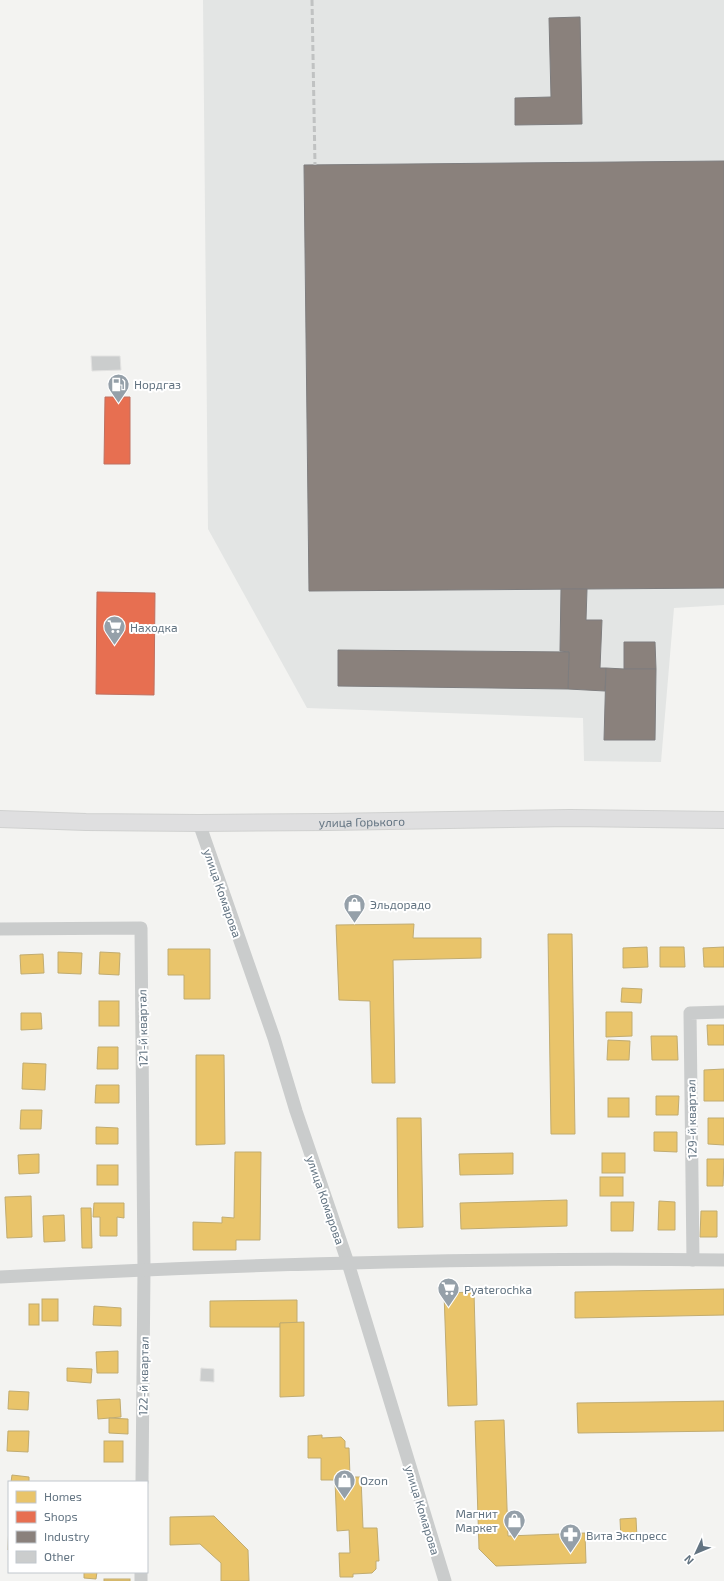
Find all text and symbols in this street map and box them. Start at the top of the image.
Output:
fuel station icon: Нордгаз [105,371,131,404]
place label: Нордгаз [134,377,181,391]
supermarket icon: Находка [102,614,128,647]
place label: Находка [130,620,178,634]
street label: улица Горького [319,814,405,830]
street label: улица Комарова [200,847,245,940]
shop icon: Эльдорадо [342,891,368,924]
place label: Эльдорадо [370,897,431,911]
street label: 121-й квартал [134,989,150,1067]
street label: 129-й квартал [683,1079,699,1159]
street label: улица Комарова [303,1154,348,1247]
supermarket icon: Pyaterochka [436,1276,462,1309]
place label: Pyaterochka [464,1282,532,1296]
street label: 122-й квартал [135,1336,151,1416]
street label: улица Комарова [402,1464,443,1557]
shop icon: Ozon [331,1467,357,1500]
place label: Ozon [360,1473,388,1487]
legend [8,1481,148,1573]
text: Homes [44,1489,82,1503]
place label: Магнит Маркет [455,1506,498,1534]
shop icon: Магнит Маркет [501,1507,527,1540]
text: Shops [44,1509,78,1523]
pharmacy icon: Вита Экспресс [557,1522,583,1555]
place label: Вита Экспресс [586,1528,667,1542]
text: Industry [44,1529,90,1543]
north arrow [676,1533,716,1573]
text: Other [44,1549,75,1563]
text: N [681,1553,696,1568]

